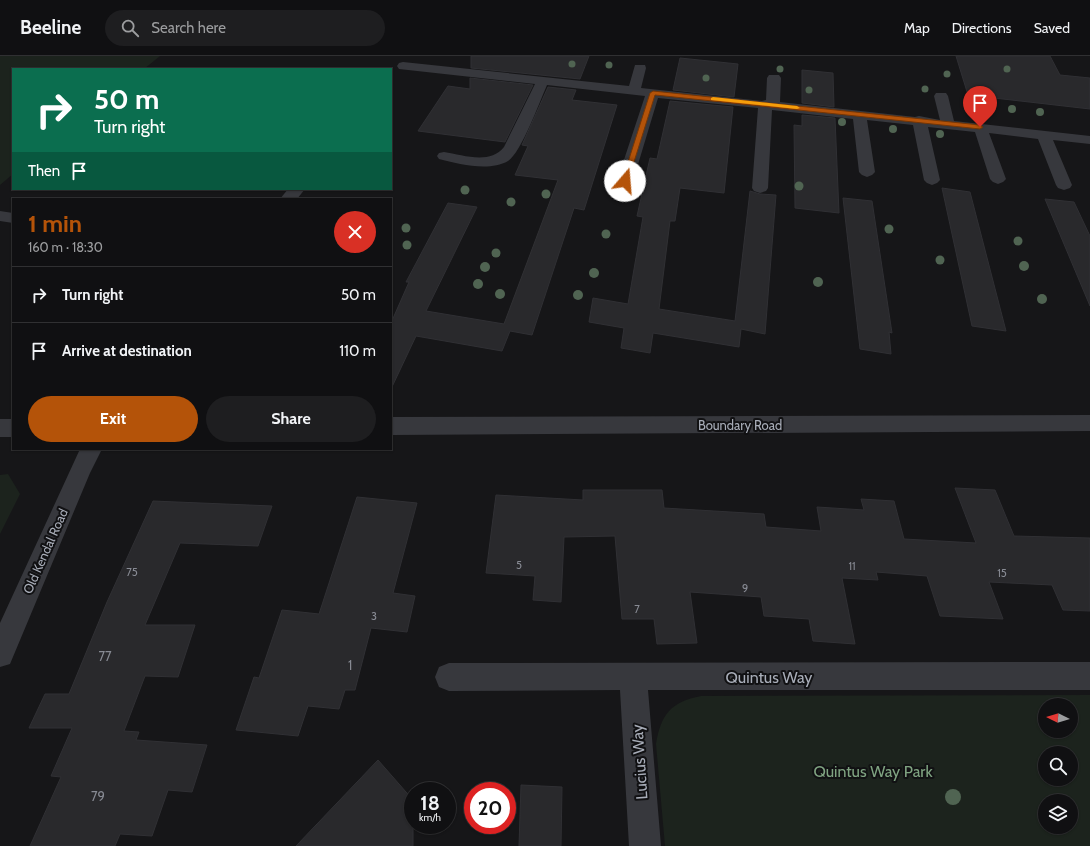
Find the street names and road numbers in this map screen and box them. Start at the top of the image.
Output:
street label: Boundary Road [698,417,782,433]
street label: Old Kendal Road [19,506,71,596]
street label: Quintus Way [726,668,812,687]
street label: Lucius Way [627,724,652,800]

